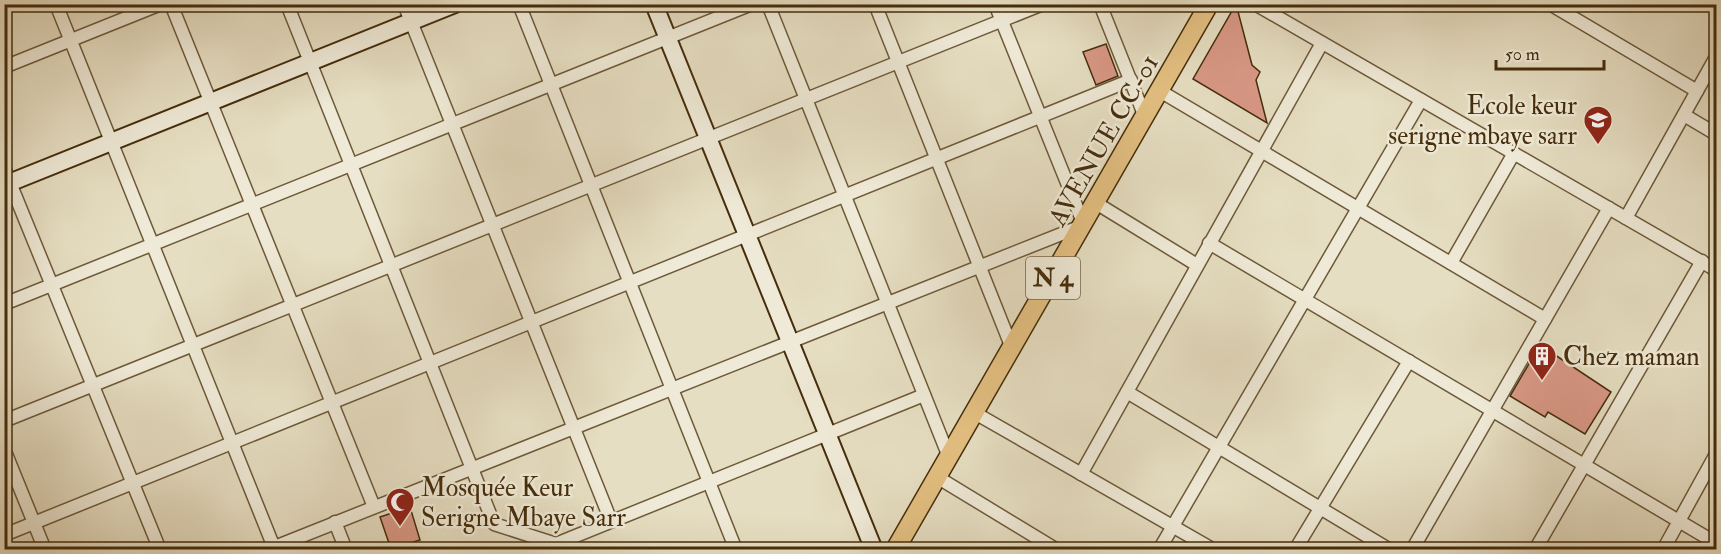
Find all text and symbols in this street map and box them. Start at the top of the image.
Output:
scale bar [1496,33,1604,71]
text: 50 m [1505,43,1540,66]
street label: AVENUE CC-01 [1041,49,1166,233]
place label: Ecole keur serigne mbaye sarr [1388,90,1577,152]
school or university icon: Ecole keur serigne mbaye sarr [1582,104,1614,146]
road number: N 4 [1026,257,1080,299]
building icon: Chez maman [1526,340,1558,382]
place label: Chez maman [1563,341,1700,373]
place label: Mosquée Keur Serigne Mbaye Sarr [421,472,626,534]
mosque icon: Mosquée Keur Serigne Mbaye Sarr [384,486,416,528]

